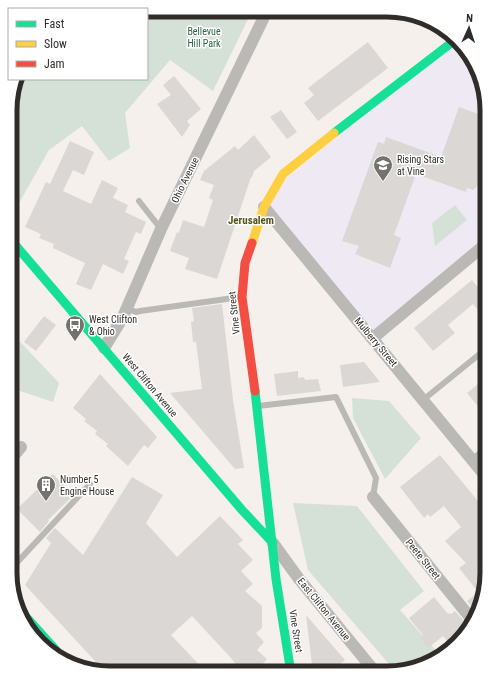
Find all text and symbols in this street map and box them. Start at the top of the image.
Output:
legend [8,8,148,80]
north arrow [449,8,489,48]
text: N [466,12,473,25]
text: Fast [44,17,65,31]
park label: Bellevue Hill Park [187,26,221,49]
text: Slow [44,37,67,51]
text: Jam [44,57,65,71]
school or university icon: Rising Stars at Vine [372,154,394,182]
place label: Rising Stars at Vine [397,154,445,177]
street label: Ohio Avenue [169,155,201,205]
district label: Jerusalem [228,214,274,227]
street label: Vine Street [226,291,242,335]
bus stop icon: West Clifton & Ohio [64,314,86,342]
place label: West Clifton & Ohio [89,314,137,337]
street label: Mulberry Street [352,315,400,369]
street label: West Clifton Avenue [120,351,180,419]
building icon: Number 5 Engine House [35,474,57,502]
place label: Number 5 Engine House [60,474,114,497]
street label: Peete Street [404,537,442,581]
street label: East Clifton Avenue [296,576,353,643]
street label: Vine Street [287,609,305,653]

